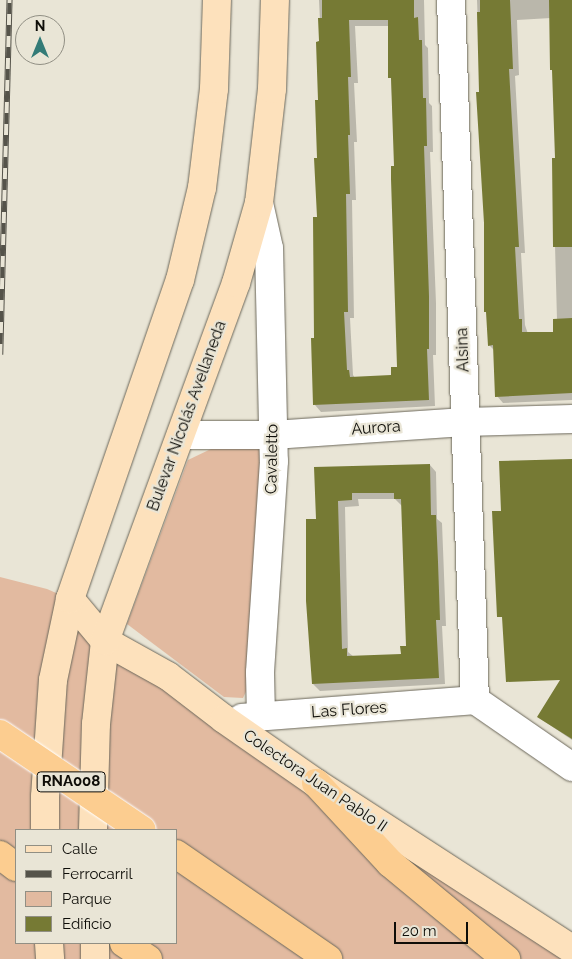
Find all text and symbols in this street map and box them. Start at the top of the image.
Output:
north arrow [15,15,65,65]
text: N [35,18,45,34]
street label: Bulevar Nicolás Avellaneda [143,318,231,514]
street label: Alsina [453,327,473,373]
street label: Aurora [351,417,401,439]
street label: Cavaletto [262,424,282,494]
street label: Las Flores [311,698,387,722]
street label: Colectora Juan Pablo II [239,726,391,836]
road number: RNA008 [36,770,106,794]
legend [15,829,178,944]
text: Calle [62,840,97,858]
text: Ferrocarril [62,865,133,883]
text: Parque [62,890,111,908]
scale bar [397,912,471,944]
text: Edificio [62,915,112,933]
text: 20 m [402,922,437,940]

